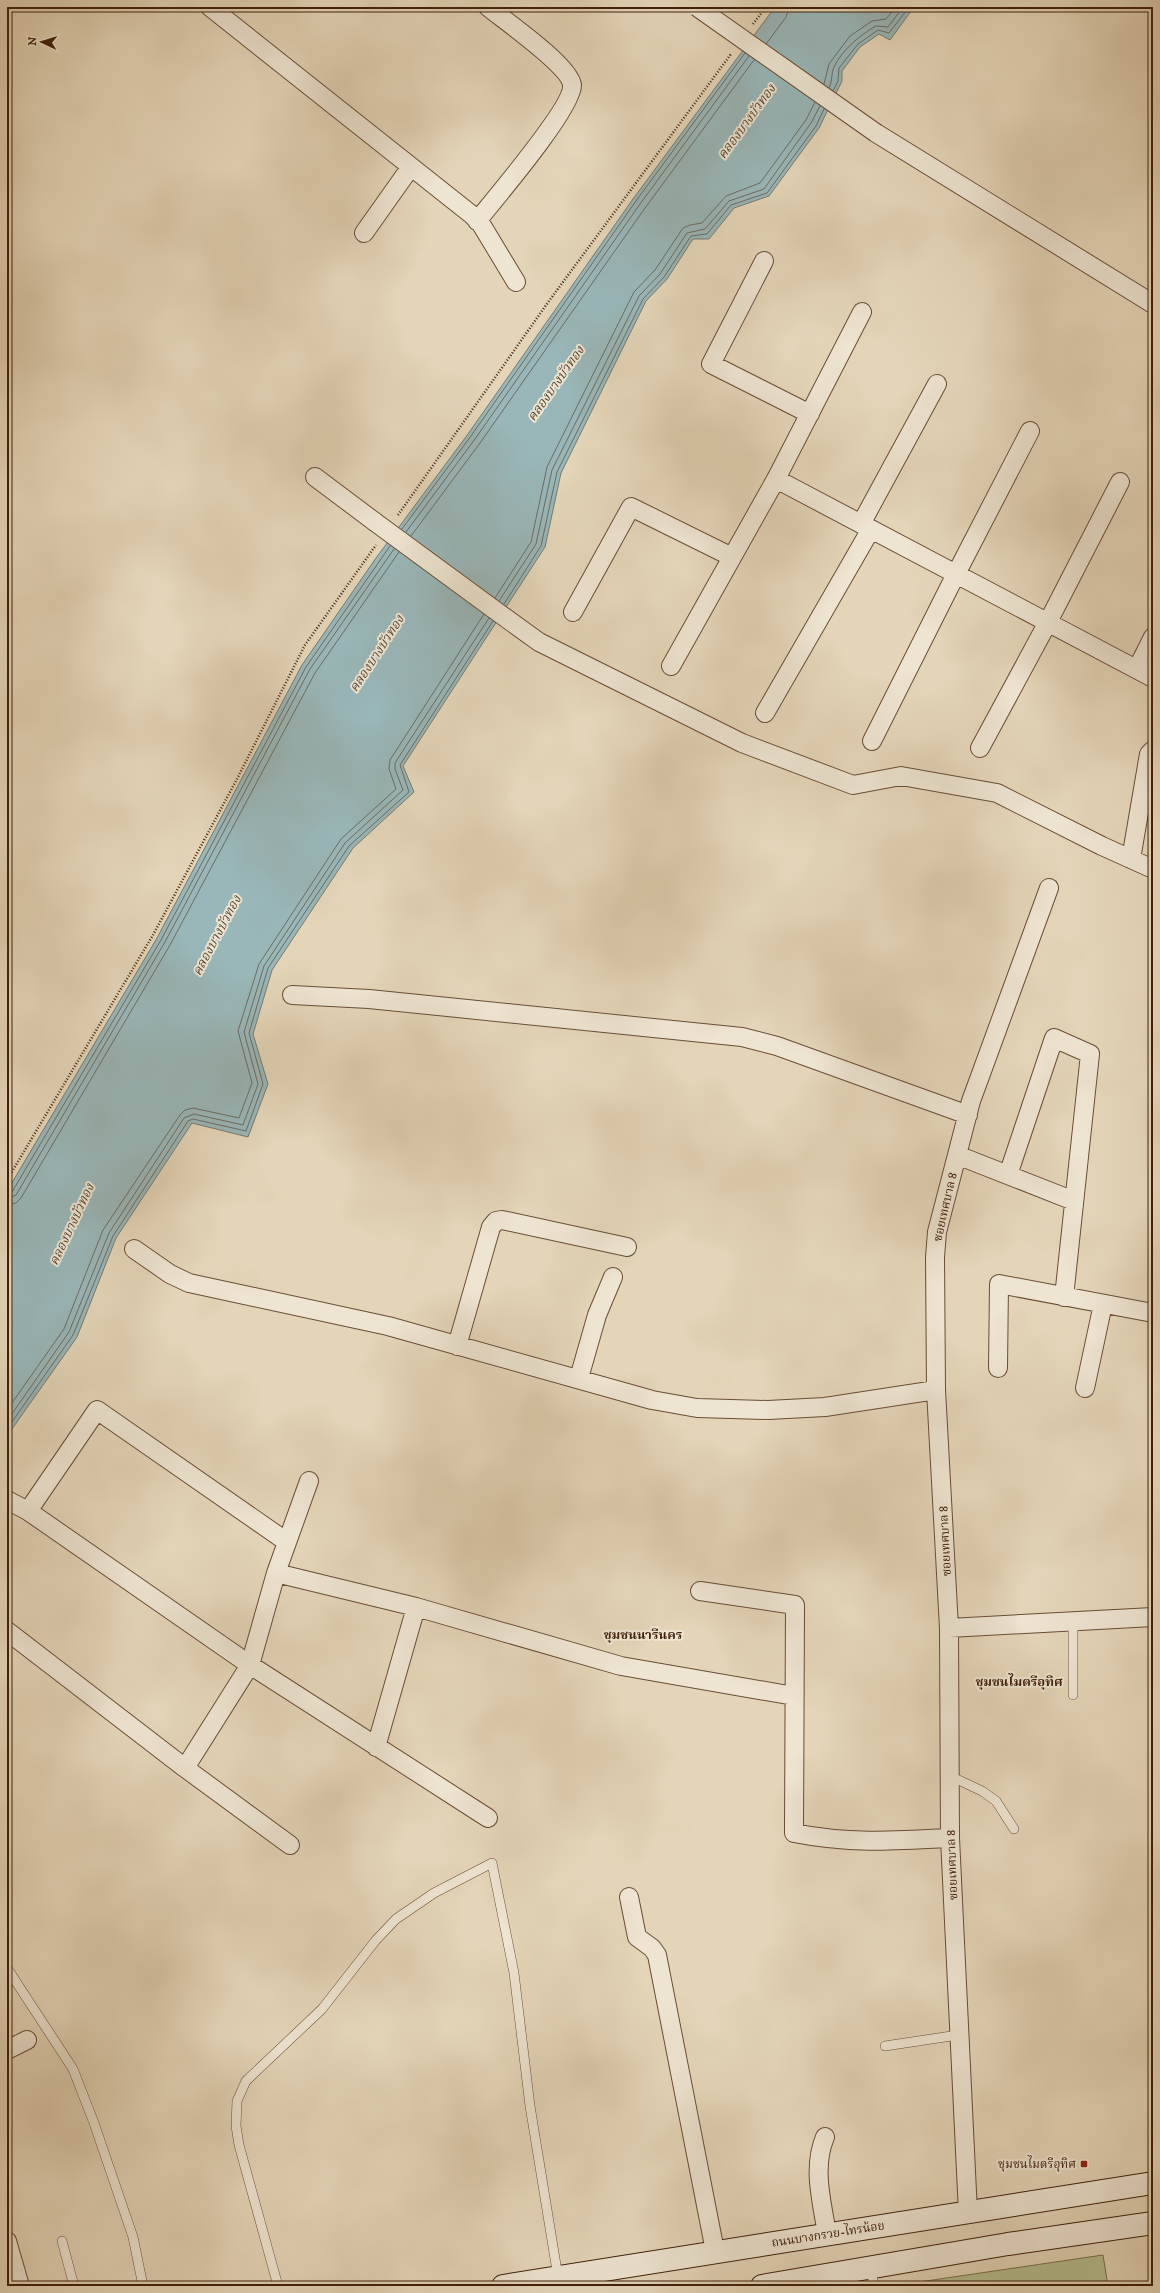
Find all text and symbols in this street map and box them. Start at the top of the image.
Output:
north arrow [22,22,62,62]
text: N [26,36,40,46]
water label: คลองบางบัวทอง [714,81,780,162]
water label: คลองบางบัวทอง [524,342,588,424]
water label: คลองบางบัวทอง [346,612,408,695]
water label: คลองบางบัวทอง [189,892,245,978]
street label: ซอยเทศบาล 8 [930,1171,961,1243]
water label: คลองบางบัวทอง [46,1180,98,1268]
street label: ซอยเทศบาล 8 [936,1505,955,1576]
district label: ชุมชนนารีนคร [604,1627,683,1643]
district label: ชุมชนไมตรีอุทิศ [975,1673,1063,1690]
street label: ซอยเทศบาล 8 [944,1830,961,1900]
place label: ชุมชนไมตรีอุทิศ [998,2155,1076,2172]
marker: ชุมชนไมตรีอุทิศ [1079,2159,1089,2169]
street label: ถนนบางกรวย-ไทรน้อย [770,2216,886,2251]

